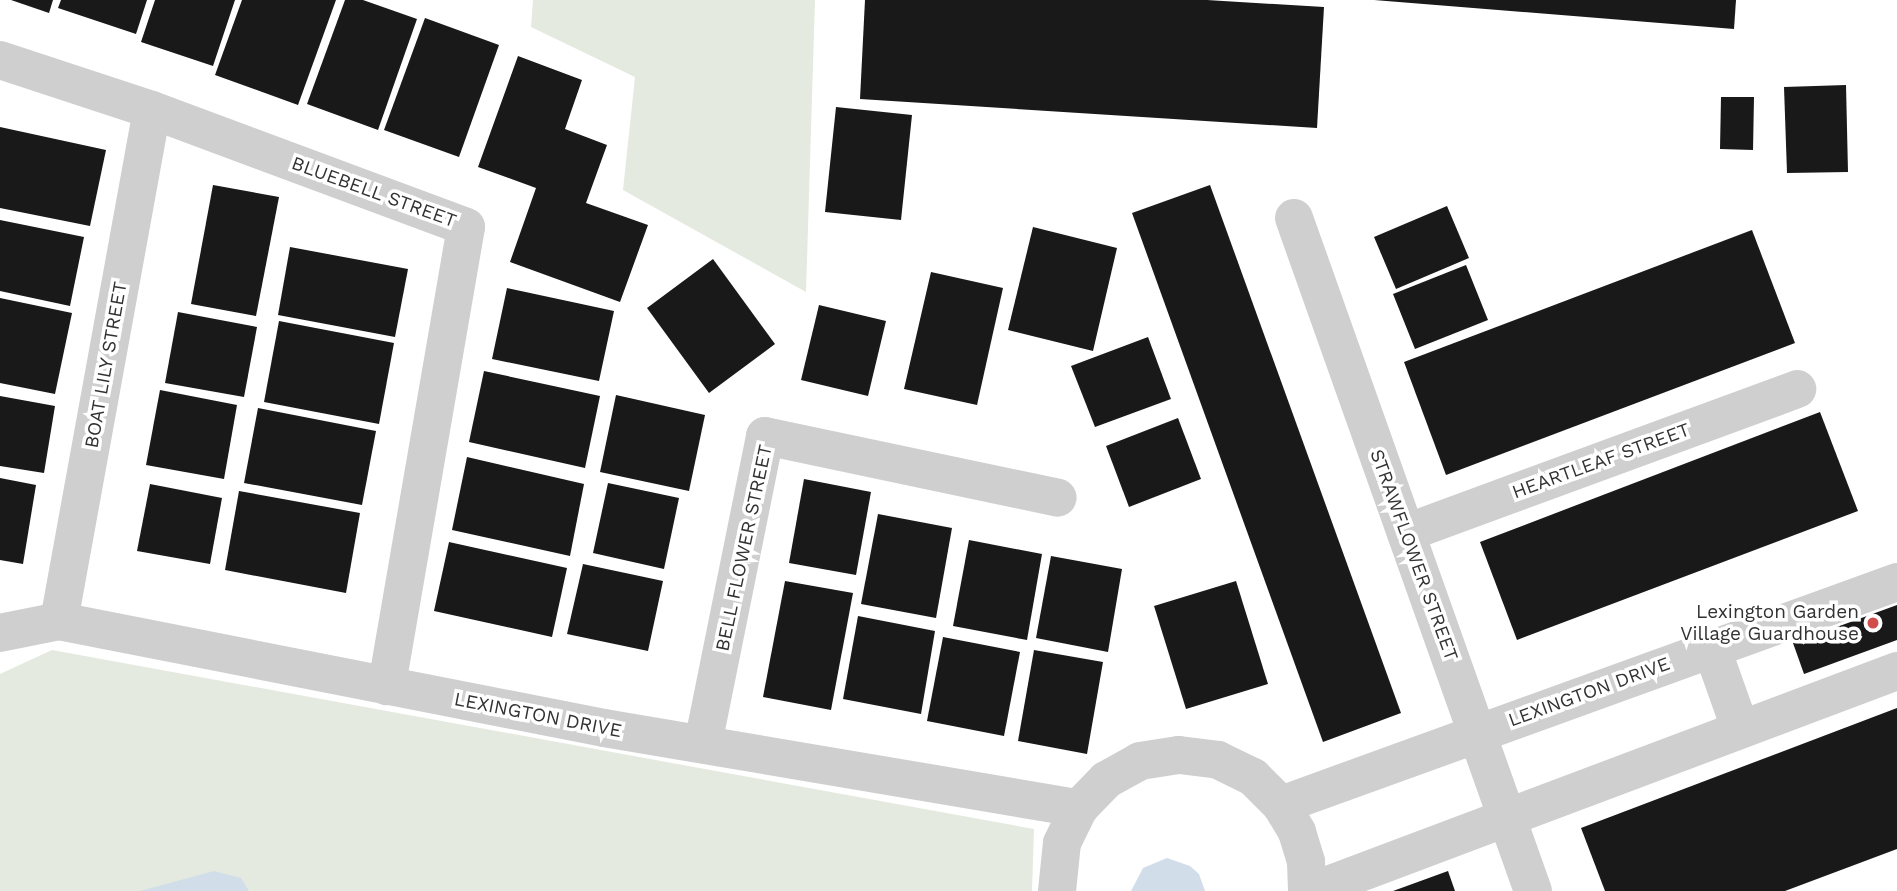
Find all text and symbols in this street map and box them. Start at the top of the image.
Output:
street label: BLUEBELL STREET [288,151,460,233]
street label: BOAT LILY STREET [80,279,132,451]
street label: HEARTLEAF STREET [1509,418,1693,504]
street label: BELL FLOWER STREET [711,442,777,654]
street label: STRAWFLOWER STREET [1365,446,1463,664]
place label: Lexington Garden Village Guardhouse [1680,601,1859,645]
marker: Lexington Garden Village Guardhouse [1865,615,1881,631]
street label: LEXINGTON DRIVE [1505,652,1673,732]
street label: LEXINGTON DRIVE [452,688,624,742]

